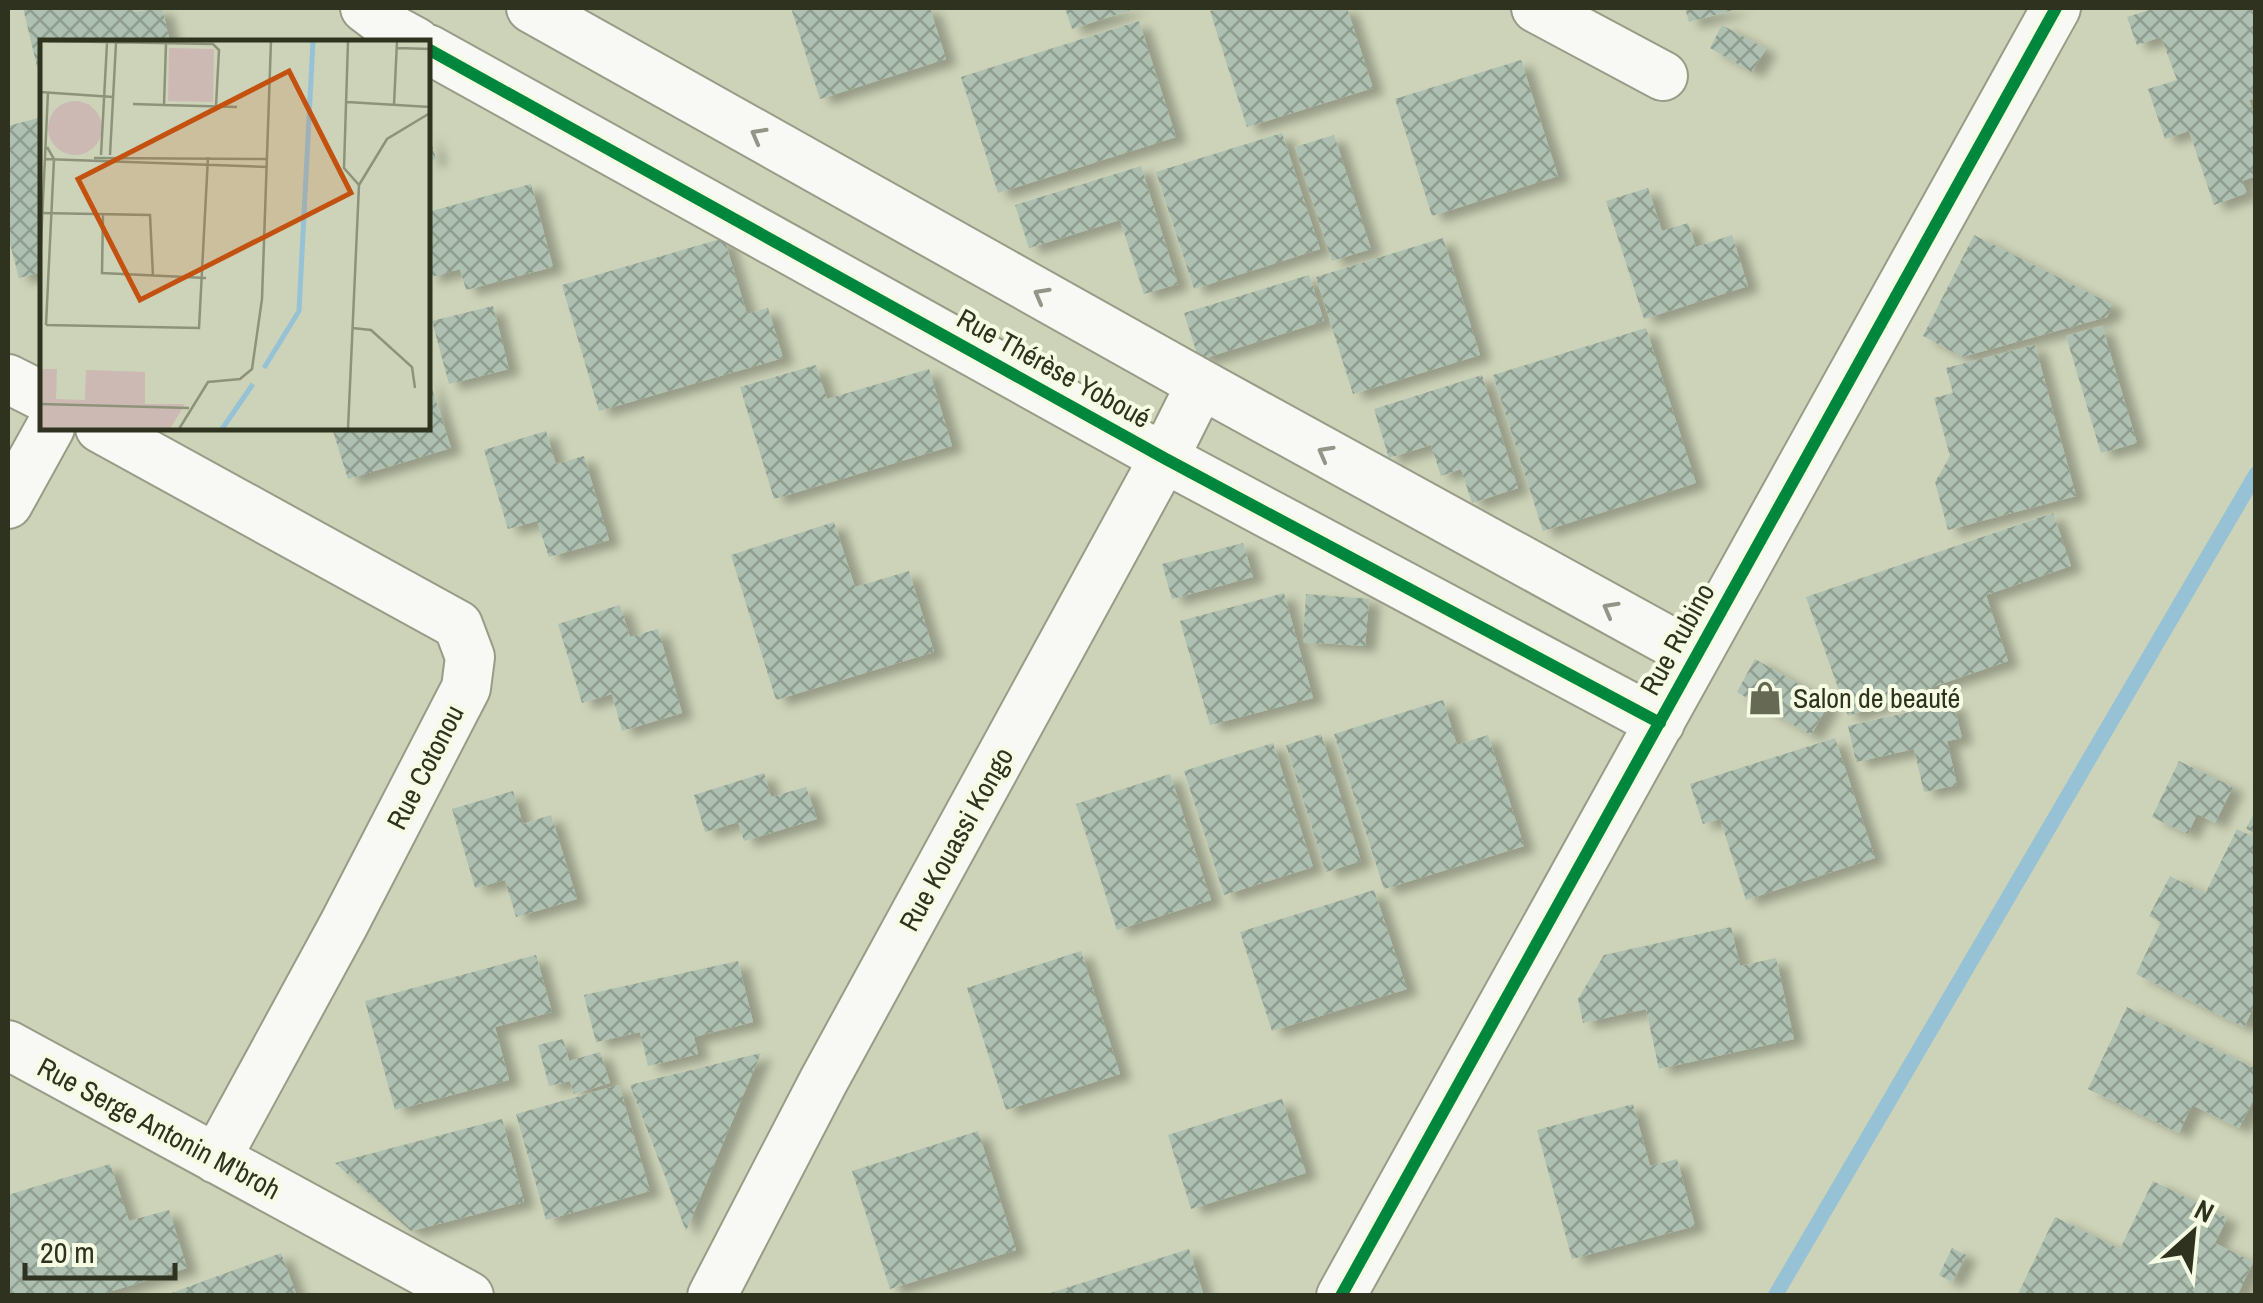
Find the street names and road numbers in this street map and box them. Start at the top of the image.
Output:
street label: Rue Thérèse Yoboué [950,299,1158,437]
street label: Rue Rubino [1631,576,1723,702]
street label: Rue Cotonou [377,698,473,836]
street label: Rue Kouassi Kongo [890,740,1022,938]
street label: Rue Serge Antonin M'broh [31,1048,287,1208]

